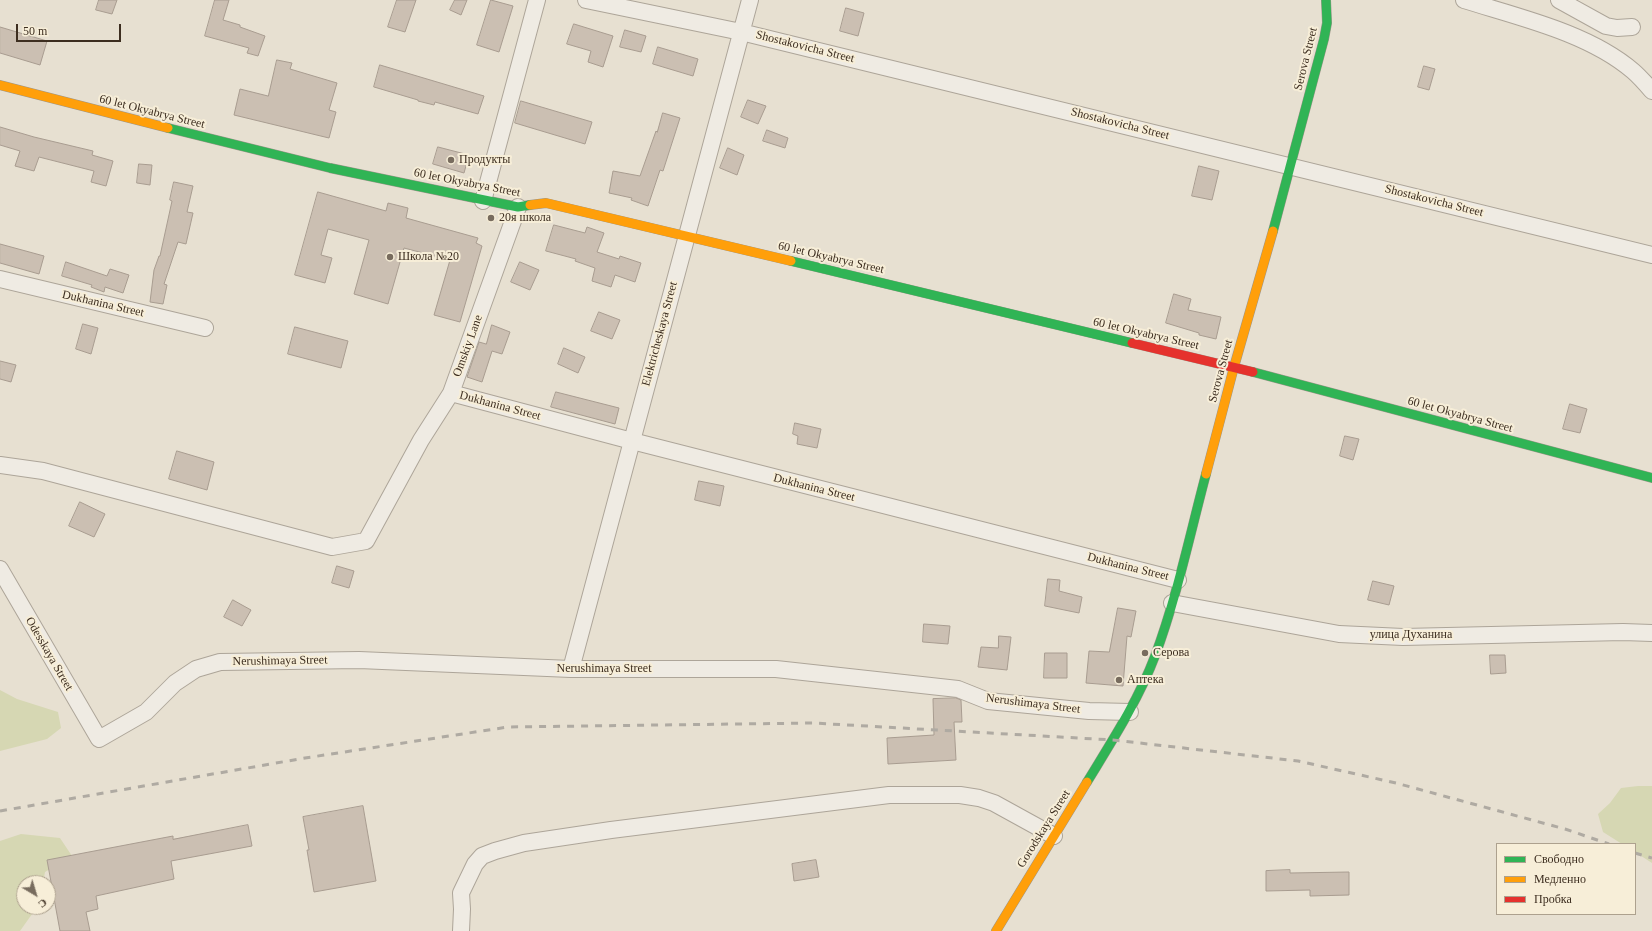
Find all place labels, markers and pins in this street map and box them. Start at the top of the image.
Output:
place label: Продукты [459,153,510,167]
marker: Продукты [446,155,456,165]
place label: 20я школа [499,211,551,225]
marker: 20я школа [486,213,496,223]
place label: Школа №20 [398,250,459,264]
marker: Школа №20 [385,252,395,262]
place label: Серова [1153,646,1189,660]
marker: Серова [1140,648,1150,658]
place label: Аптека [1127,673,1164,687]
marker: Аптека [1114,675,1124,685]

